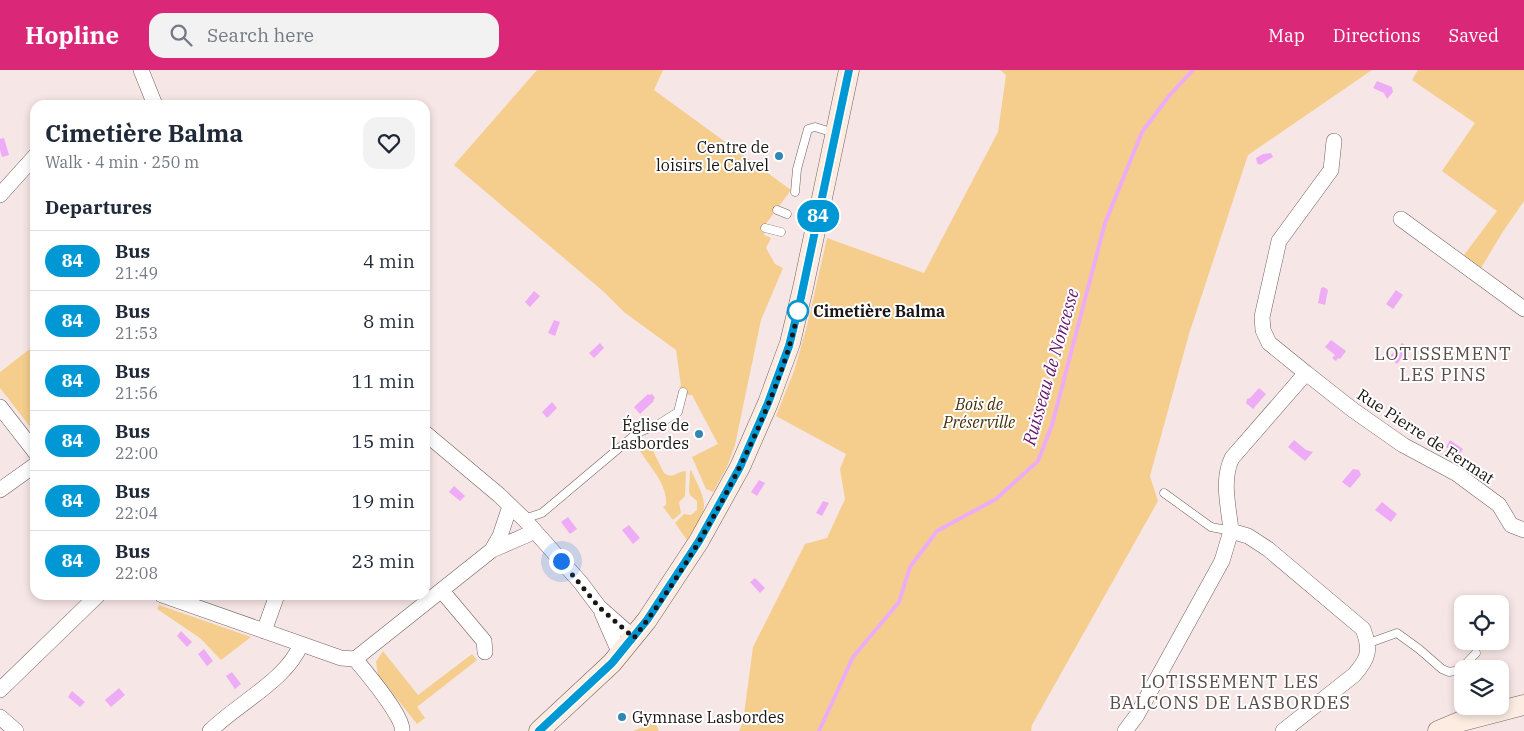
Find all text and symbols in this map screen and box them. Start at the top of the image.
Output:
search box [149,13,499,58]
text: Hopline [25,19,119,51]
icon: search [167,21,195,49]
text: Search here [207,23,314,47]
text: Map [1268,24,1305,47]
text: Directions [1333,24,1421,47]
text: Saved [1449,24,1499,47]
text: Cimetière Balma [45,117,243,149]
button: heart [363,117,415,169]
place label: Centre de loisirs le Calvel [656,137,769,175]
marker: Centre de loisirs le Calvel [773,150,785,162]
text: Walk · 4 min · 250 m [45,152,199,172]
text: Departures [45,195,152,219]
line badge: 84 [796,200,840,232]
text: 84 [807,204,829,227]
text: Bus [115,239,150,263]
text: 84 [62,249,83,272]
text: 4 min [363,249,415,273]
text: 21:49 [115,263,158,283]
water label: Ruisseau de Noncesse [1017,286,1084,449]
text: Bus [115,299,150,323]
marker: Cimetière Balma [787,300,809,322]
place label: Cimetière Balma [813,301,945,321]
text: 84 [62,309,83,332]
text: 8 min [363,309,415,333]
text: 21:53 [115,323,158,343]
district label: LOTISSEMENT LES PINS [1374,342,1512,386]
text: Bus [115,359,150,383]
text: 84 [62,369,83,392]
text: 11 min [352,369,415,393]
text: 21:56 [115,383,158,403]
street label: Rue Pierre de Fermat [1354,384,1499,488]
park label: Bois de Préserville [942,394,1015,432]
place label: Église de Lasbordes [611,414,689,453]
text: Bus [115,419,150,443]
marker: Église de Lasbordes [693,428,705,440]
text: 84 [62,429,83,452]
text: 15 min [352,429,415,453]
text: 22:00 [115,443,158,463]
text: Bus [115,479,150,503]
text: 84 [62,489,83,512]
text: 19 min [352,489,415,513]
text: 22:04 [115,503,158,523]
text: Bus [115,539,150,563]
text: 84 [62,549,83,572]
text: 23 min [352,549,415,573]
your location [549,549,574,574]
text: 22:08 [115,563,158,583]
map controls [1454,595,1509,715]
button: locate [1454,595,1509,650]
button: layers [1454,660,1509,715]
district label: LOTISSEMENT LES BALCONS DE LASBORDES [1109,670,1351,714]
place label: Gymnase Lasbordes [632,707,784,727]
marker: Gymnase Lasbordes [616,711,628,723]

